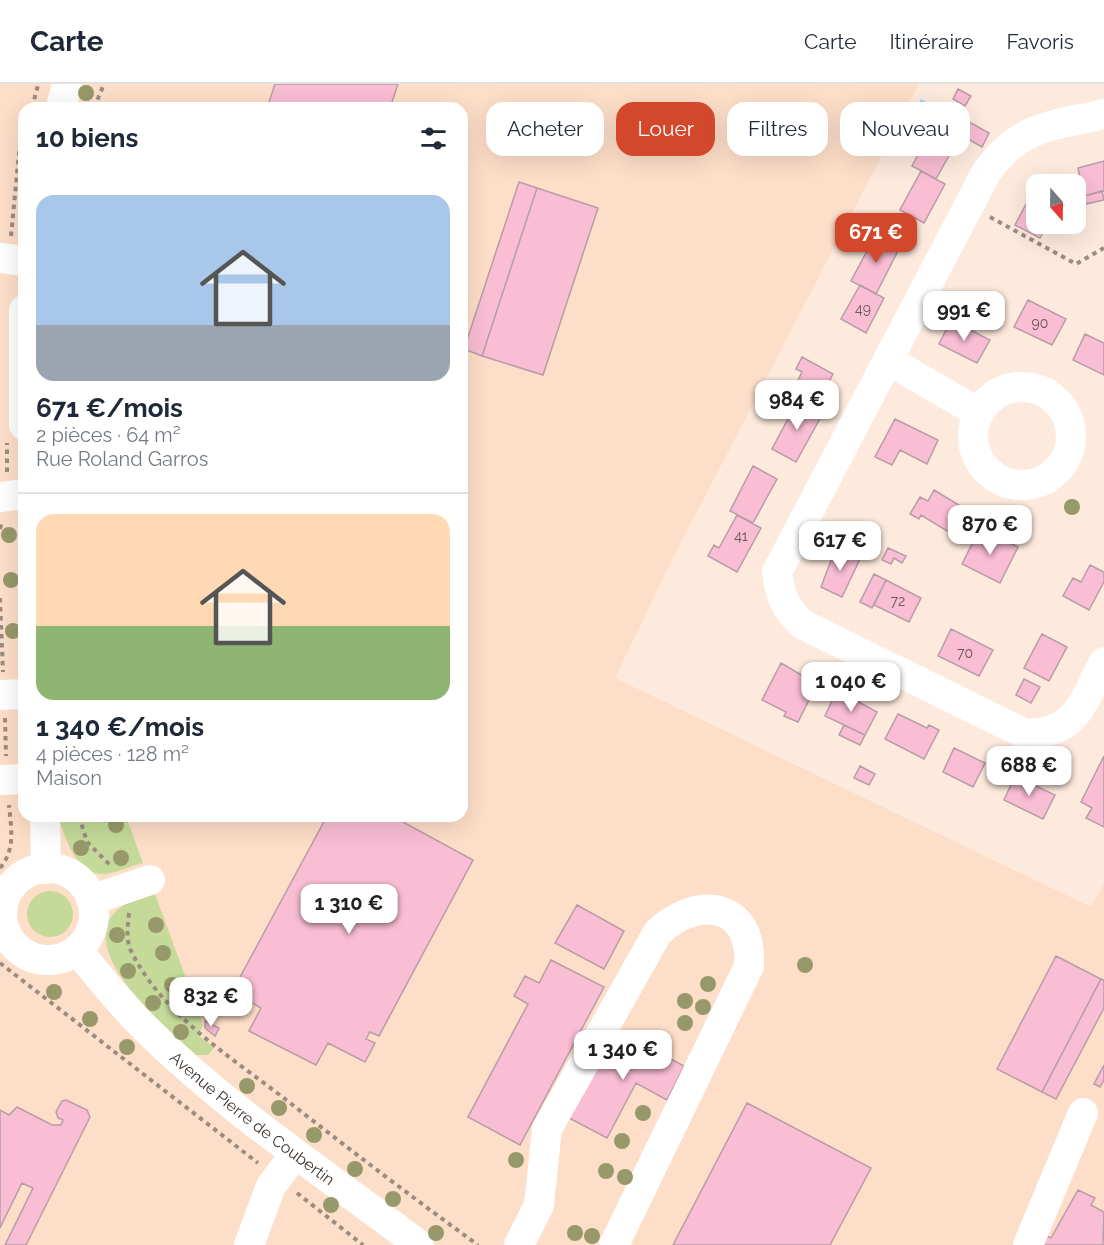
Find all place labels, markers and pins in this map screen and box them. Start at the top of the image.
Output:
pin: 671 € [834,213,918,264]
pin: 991 € [922,291,1006,342]
pin: 984 € [755,380,839,431]
pin: 870 € [948,505,1032,556]
pin: 617 € [798,521,882,572]
pin: 1 040 € [796,662,906,713]
pin: 688 € [987,746,1071,797]
pin: 1 310 € [294,884,404,935]
pin: 832 € [169,977,253,1028]
pin: 1 340 € [568,1030,678,1081]

